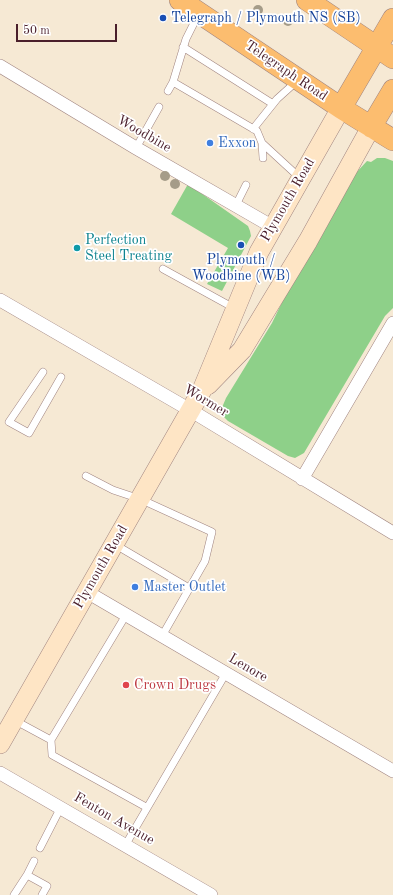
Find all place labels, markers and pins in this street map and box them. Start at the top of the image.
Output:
place label: Telegraph / Plymouth NS (SB) [171,10,361,26]
marker: Telegraph / Plymouth NS (SB) [158,13,168,23]
place label: Exxon [218,135,256,151]
marker: Exxon [205,138,215,148]
place label: Perfection Steel Treating [85,232,172,264]
marker: Plymouth / Woodbine (WB) [236,240,246,250]
marker: Perfection Steel Treating [72,243,82,253]
place label: Plymouth / Woodbine (WB) [192,252,290,284]
place label: Master Outlet [143,579,226,595]
marker: Master Outlet [130,582,140,592]
place label: Crown Drugs [134,677,216,693]
marker: Crown Drugs [121,680,131,690]

